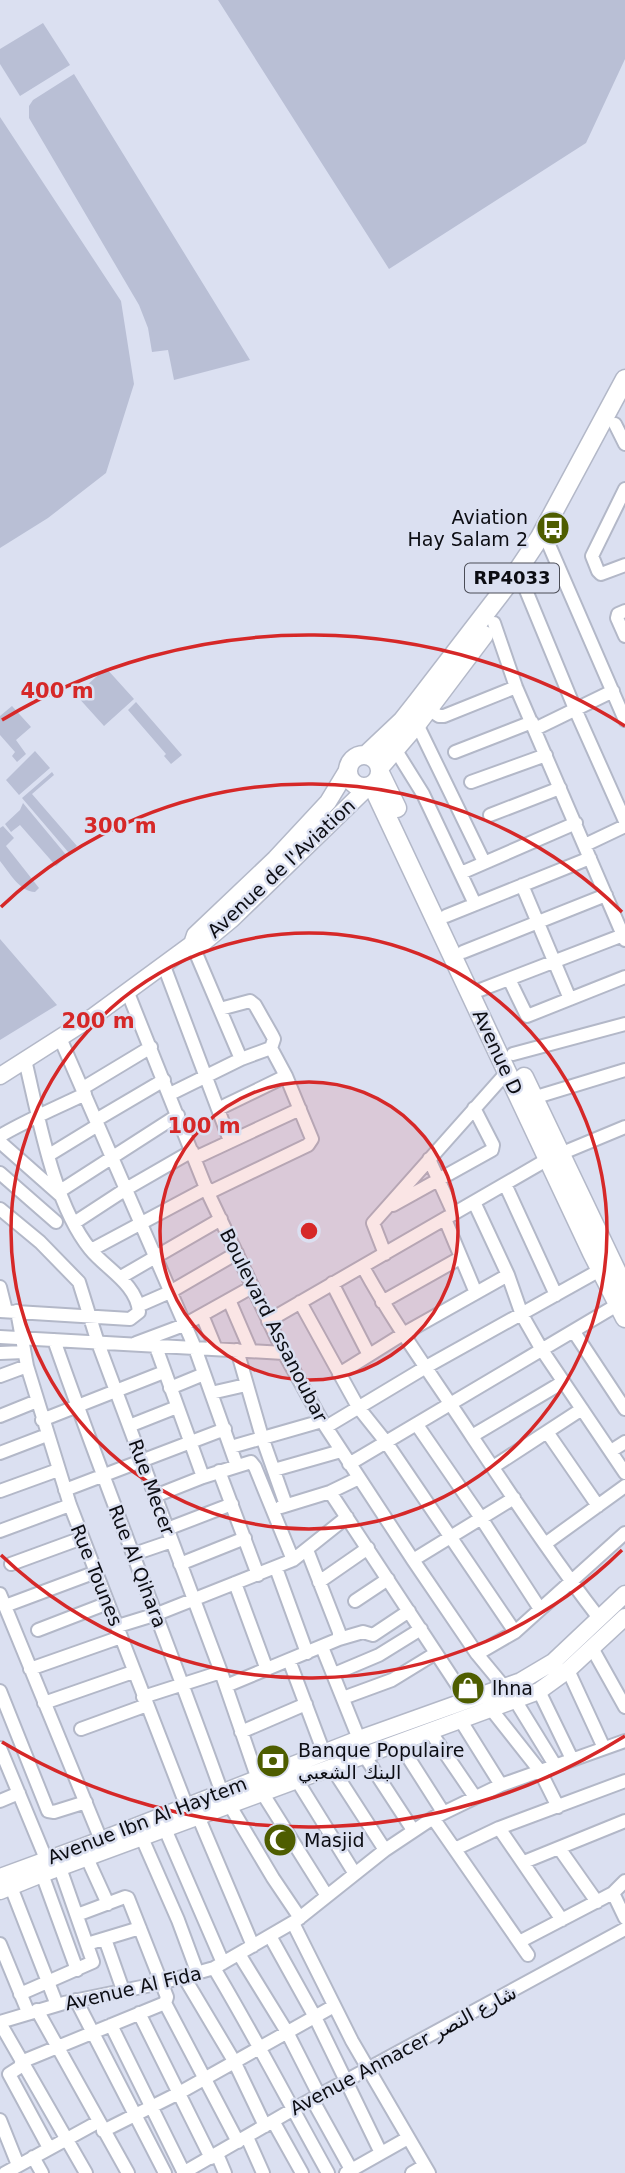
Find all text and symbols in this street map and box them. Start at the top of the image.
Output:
place label: Aviation Hay Salam 2 [408,506,528,550]
bus stop icon: Aviation Hay Salam 2 [534,509,572,547]
road number: RP4033 [465,564,559,592]
text: 400 m [20,679,94,703]
street label: Avenue de l'Aviation [203,794,359,942]
text: 300 m [83,814,157,838]
street label: Avenue D [469,1006,527,1098]
text: 200 m [61,1009,135,1033]
text: 100 m [167,1114,241,1138]
centre of rings [297,1219,321,1243]
street label: Boulevard Assanoubar [216,1225,332,1425]
street label: Rue Mecer [125,1436,180,1538]
street label: Rue Al Qihara [104,1501,172,1631]
street label: Rue Tounes [67,1521,127,1629]
shop icon: lhna [449,1669,487,1707]
place label: lhna [492,1677,533,1699]
place label: Banque Populaire البنك الشعبي [298,1739,464,1784]
bank icon: Banque Populaire البنك الشعبي [254,1742,292,1780]
street label: Avenue Ibn Al Haytem [44,1772,250,1868]
mosque icon: Masjid [261,1821,299,1859]
place label: Masjid [304,1829,365,1851]
street label: Avenue Al Fida [63,1962,203,2014]
street label: Avenue Annacer شارع النصر [286,1981,520,2120]

